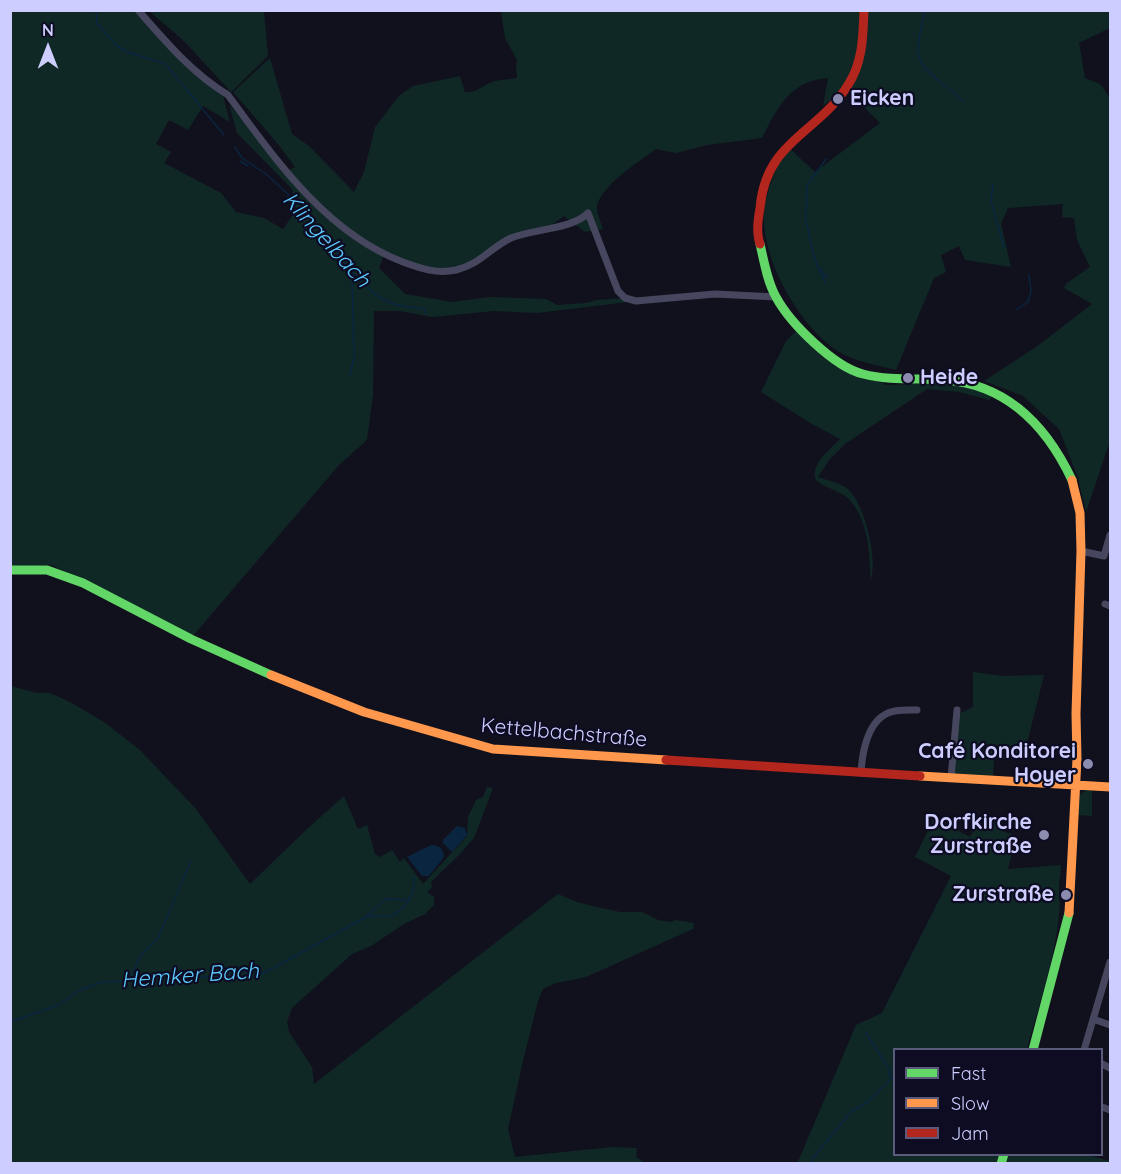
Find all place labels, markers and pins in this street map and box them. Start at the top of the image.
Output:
place label: Eicken [850,86,914,112]
marker: Eicken [831,92,845,106]
place label: Heide [920,365,978,391]
marker: Heide [901,371,915,385]
place label: Café Konditorei Hoyer [918,739,1076,789]
marker: Café Konditorei Hoyer [1081,757,1095,771]
place label: Dorfkirche Zurstraße [924,810,1032,860]
marker: Dorfkirche Zurstraße [1037,828,1051,842]
place label: Zurstraße [952,882,1054,908]
marker: Zurstraße [1059,888,1073,902]

